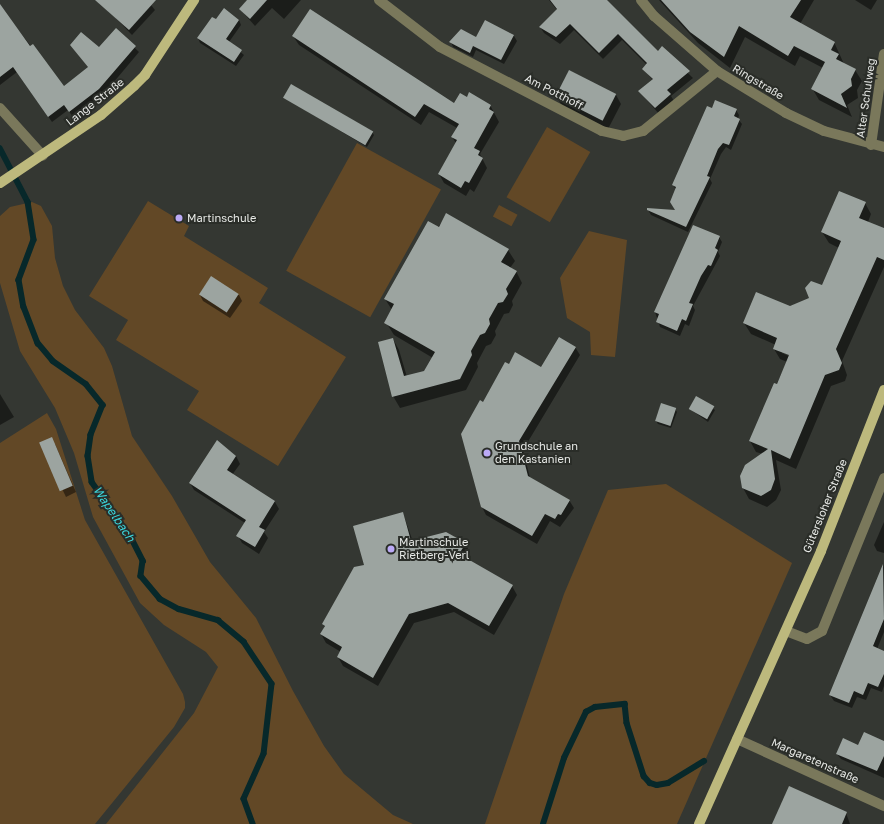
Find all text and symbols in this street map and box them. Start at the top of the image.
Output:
street label: Alter Schulweg [854,57,878,139]
street label: Ringstraße [730,62,786,102]
street label: Am Potthoff [523,72,585,112]
street label: Lange Straße [64,75,126,129]
place label: Martinschule [187,211,256,225]
marker: Martinschule [174,213,184,223]
place label: Grundschule an den Kastanien [495,440,578,466]
marker: Grundschule an den Kastanien [482,448,492,458]
street label: Gütersloher Straße [800,457,850,555]
water label: Wapelbach [90,483,138,545]
place label: Martinschule Rietberg-Verl [399,536,469,562]
marker: Martinschule Rietberg-Verl [386,544,396,554]
street label: Margaretenstraße [769,736,861,786]

